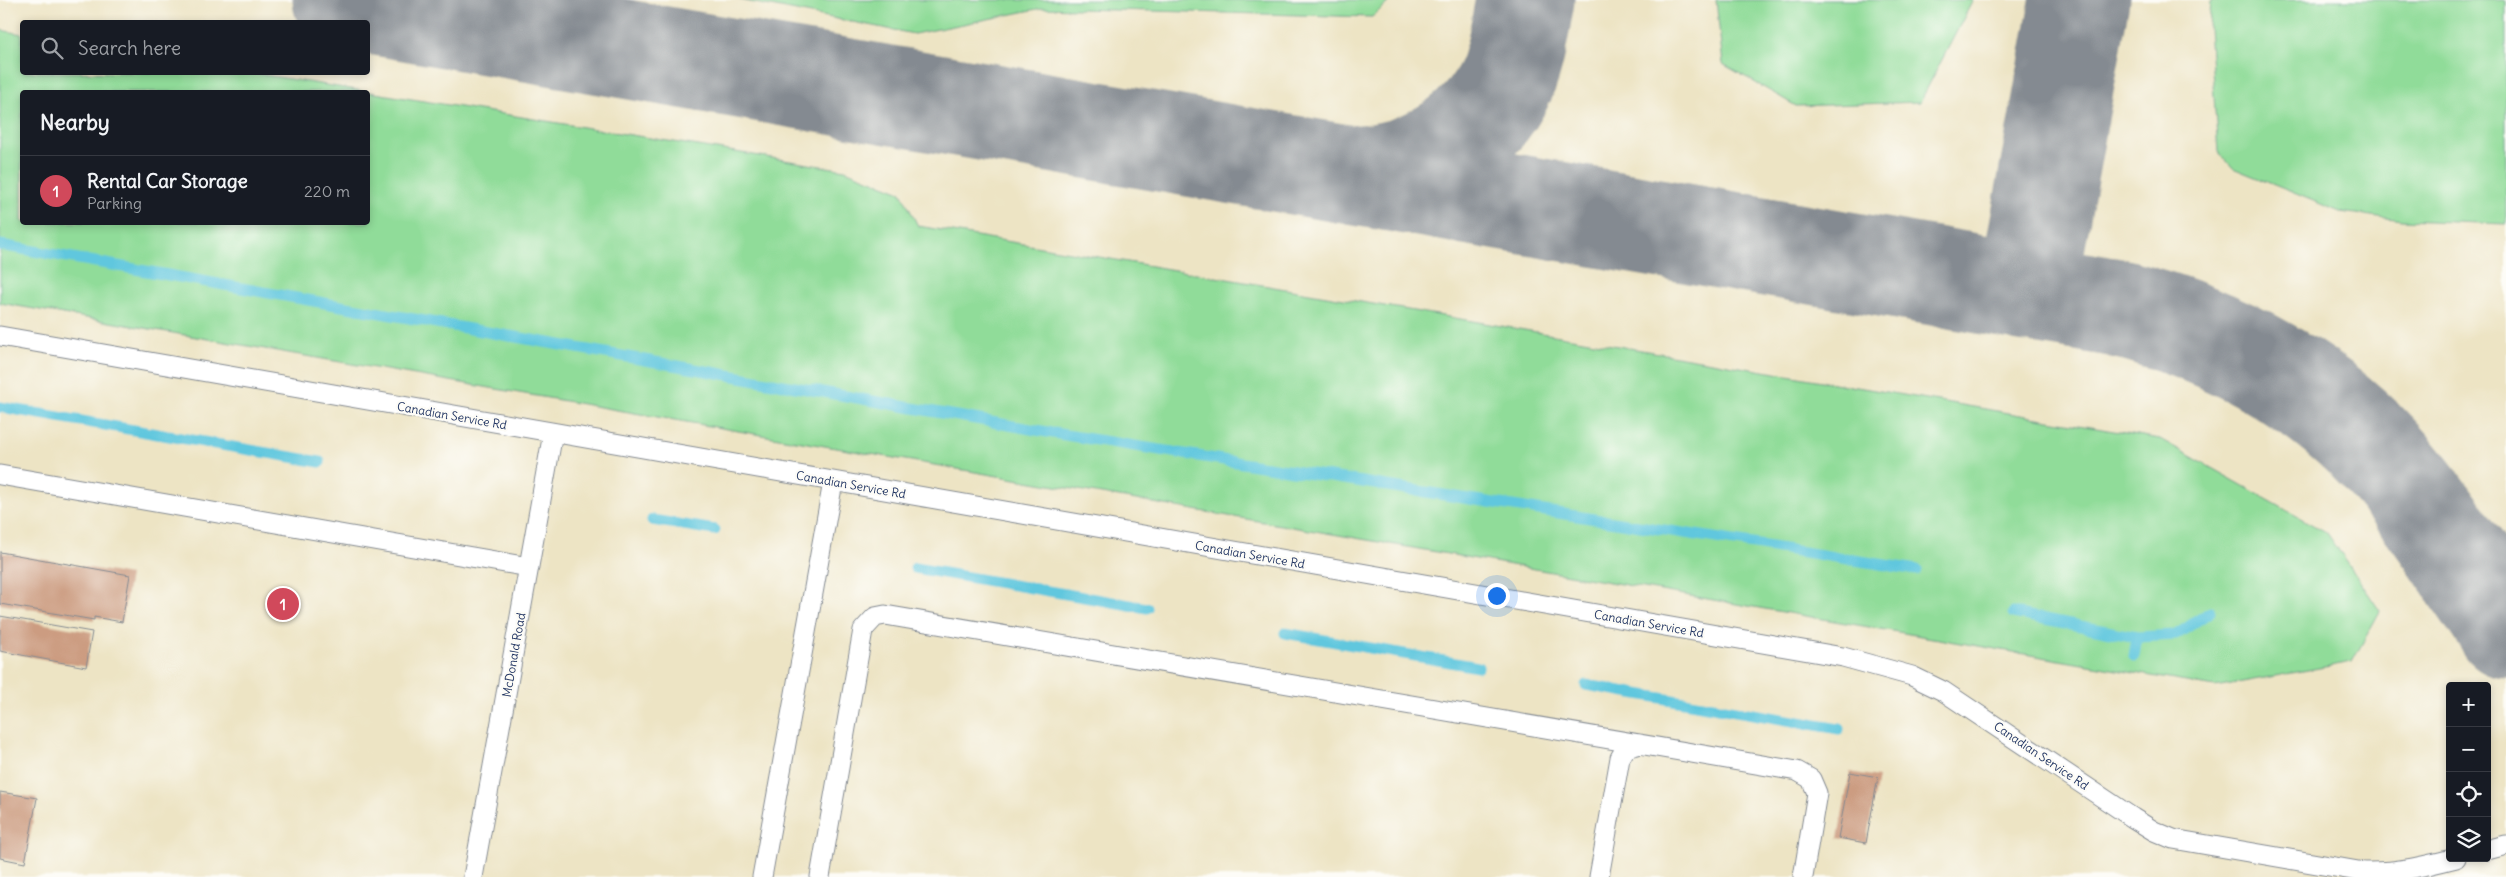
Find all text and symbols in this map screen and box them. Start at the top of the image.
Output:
search box [20,20,370,75]
icon: search [38,34,66,62]
text: Search here [78,36,181,60]
text: Nearby [40,109,110,136]
text: Rental Car Storage [87,169,248,193]
text: 1 [53,181,59,201]
text: 220 m [304,181,350,201]
text: Parking [87,193,142,213]
street label: Canadian Service Rd [396,398,508,433]
street label: Canadian Service Rd [795,467,907,502]
street label: Canadian Service Rd [1194,537,1306,572]
your location [1484,583,1510,609]
pin: 1 [267,585,299,623]
street label: Canadian Service Rd [1593,606,1705,641]
street label: McDonald Road [499,612,528,698]
map controls [2446,682,2491,862]
button: + [2446,682,2491,727]
street label: Canadian Service Rd [1991,718,2092,793]
button: − [2446,727,2491,772]
button: locate [2446,772,2491,817]
button: layers [2446,817,2491,862]

